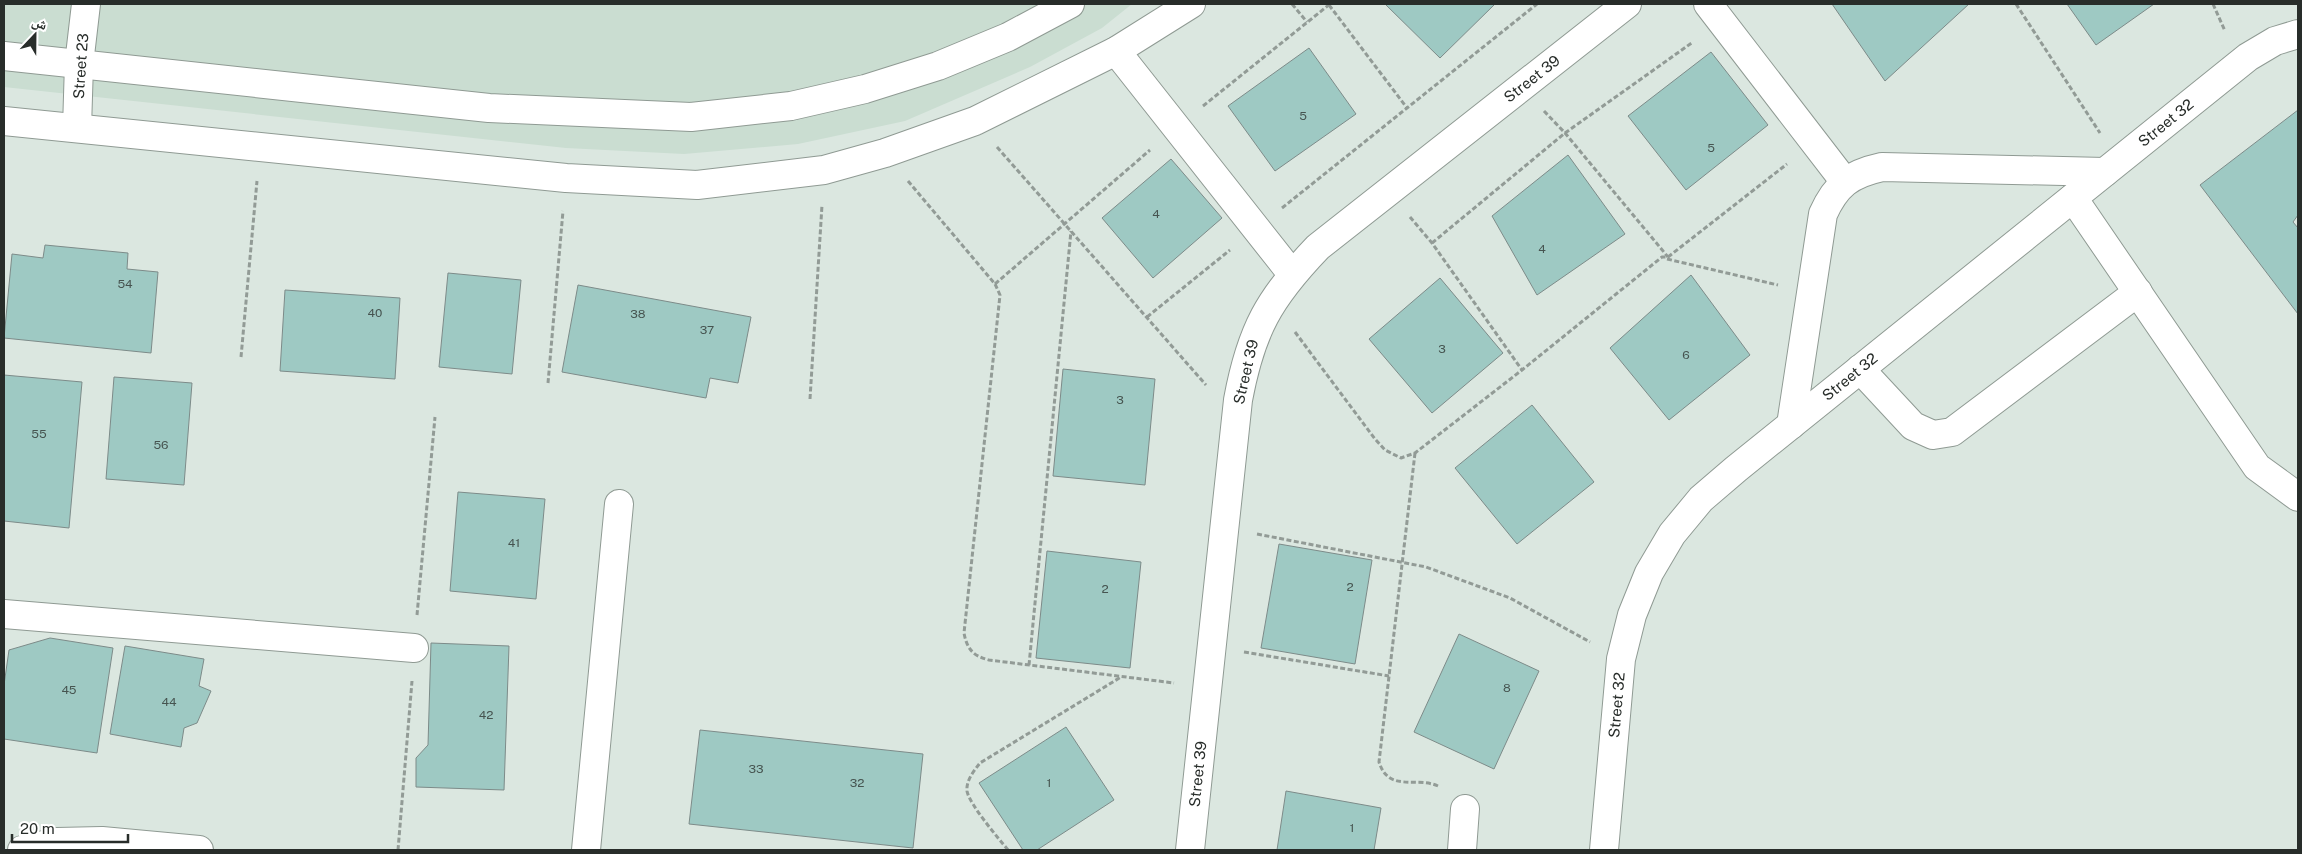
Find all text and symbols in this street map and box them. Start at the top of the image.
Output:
north arrow [10,10,60,60]
text: ش [30,13,50,34]
street label: Street 23 [70,33,91,99]
street label: Street 39 [1500,52,1563,106]
street label: Street 32 [2135,95,2197,150]
house number: 5 [1299,109,1307,123]
house number: 5 [1707,141,1715,155]
house number: 4 [1152,207,1160,221]
house number: 4 [1538,242,1546,256]
house number: 54 [117,277,133,291]
house number: 40 [368,306,382,320]
house number: 38 [630,307,646,321]
house number: 37 [700,323,714,337]
street label: Street 39 [1230,338,1261,406]
house number: 3 [1438,342,1446,356]
house number: 6 [1682,348,1690,362]
street label: Street 32 [1819,349,1881,404]
house number: 3 [1116,393,1124,407]
house number: 55 [31,427,47,441]
house number: 56 [153,438,169,452]
house number: 41 [508,536,520,550]
house number: 2 [1346,580,1354,594]
house number: 2 [1101,582,1109,596]
street label: Street 32 [1605,671,1628,739]
house number: 8 [1503,681,1511,695]
house number: 45 [61,683,77,697]
house number: 44 [161,695,177,709]
house number: 42 [479,708,493,722]
street label: Street 39 [1186,740,1209,808]
house number: 33 [748,762,764,776]
house number: 32 [850,776,864,790]
house number: 1 [1047,776,1051,790]
scale bar [12,812,129,844]
text: 20 m [20,820,55,837]
house number: 1 [1350,821,1354,835]

